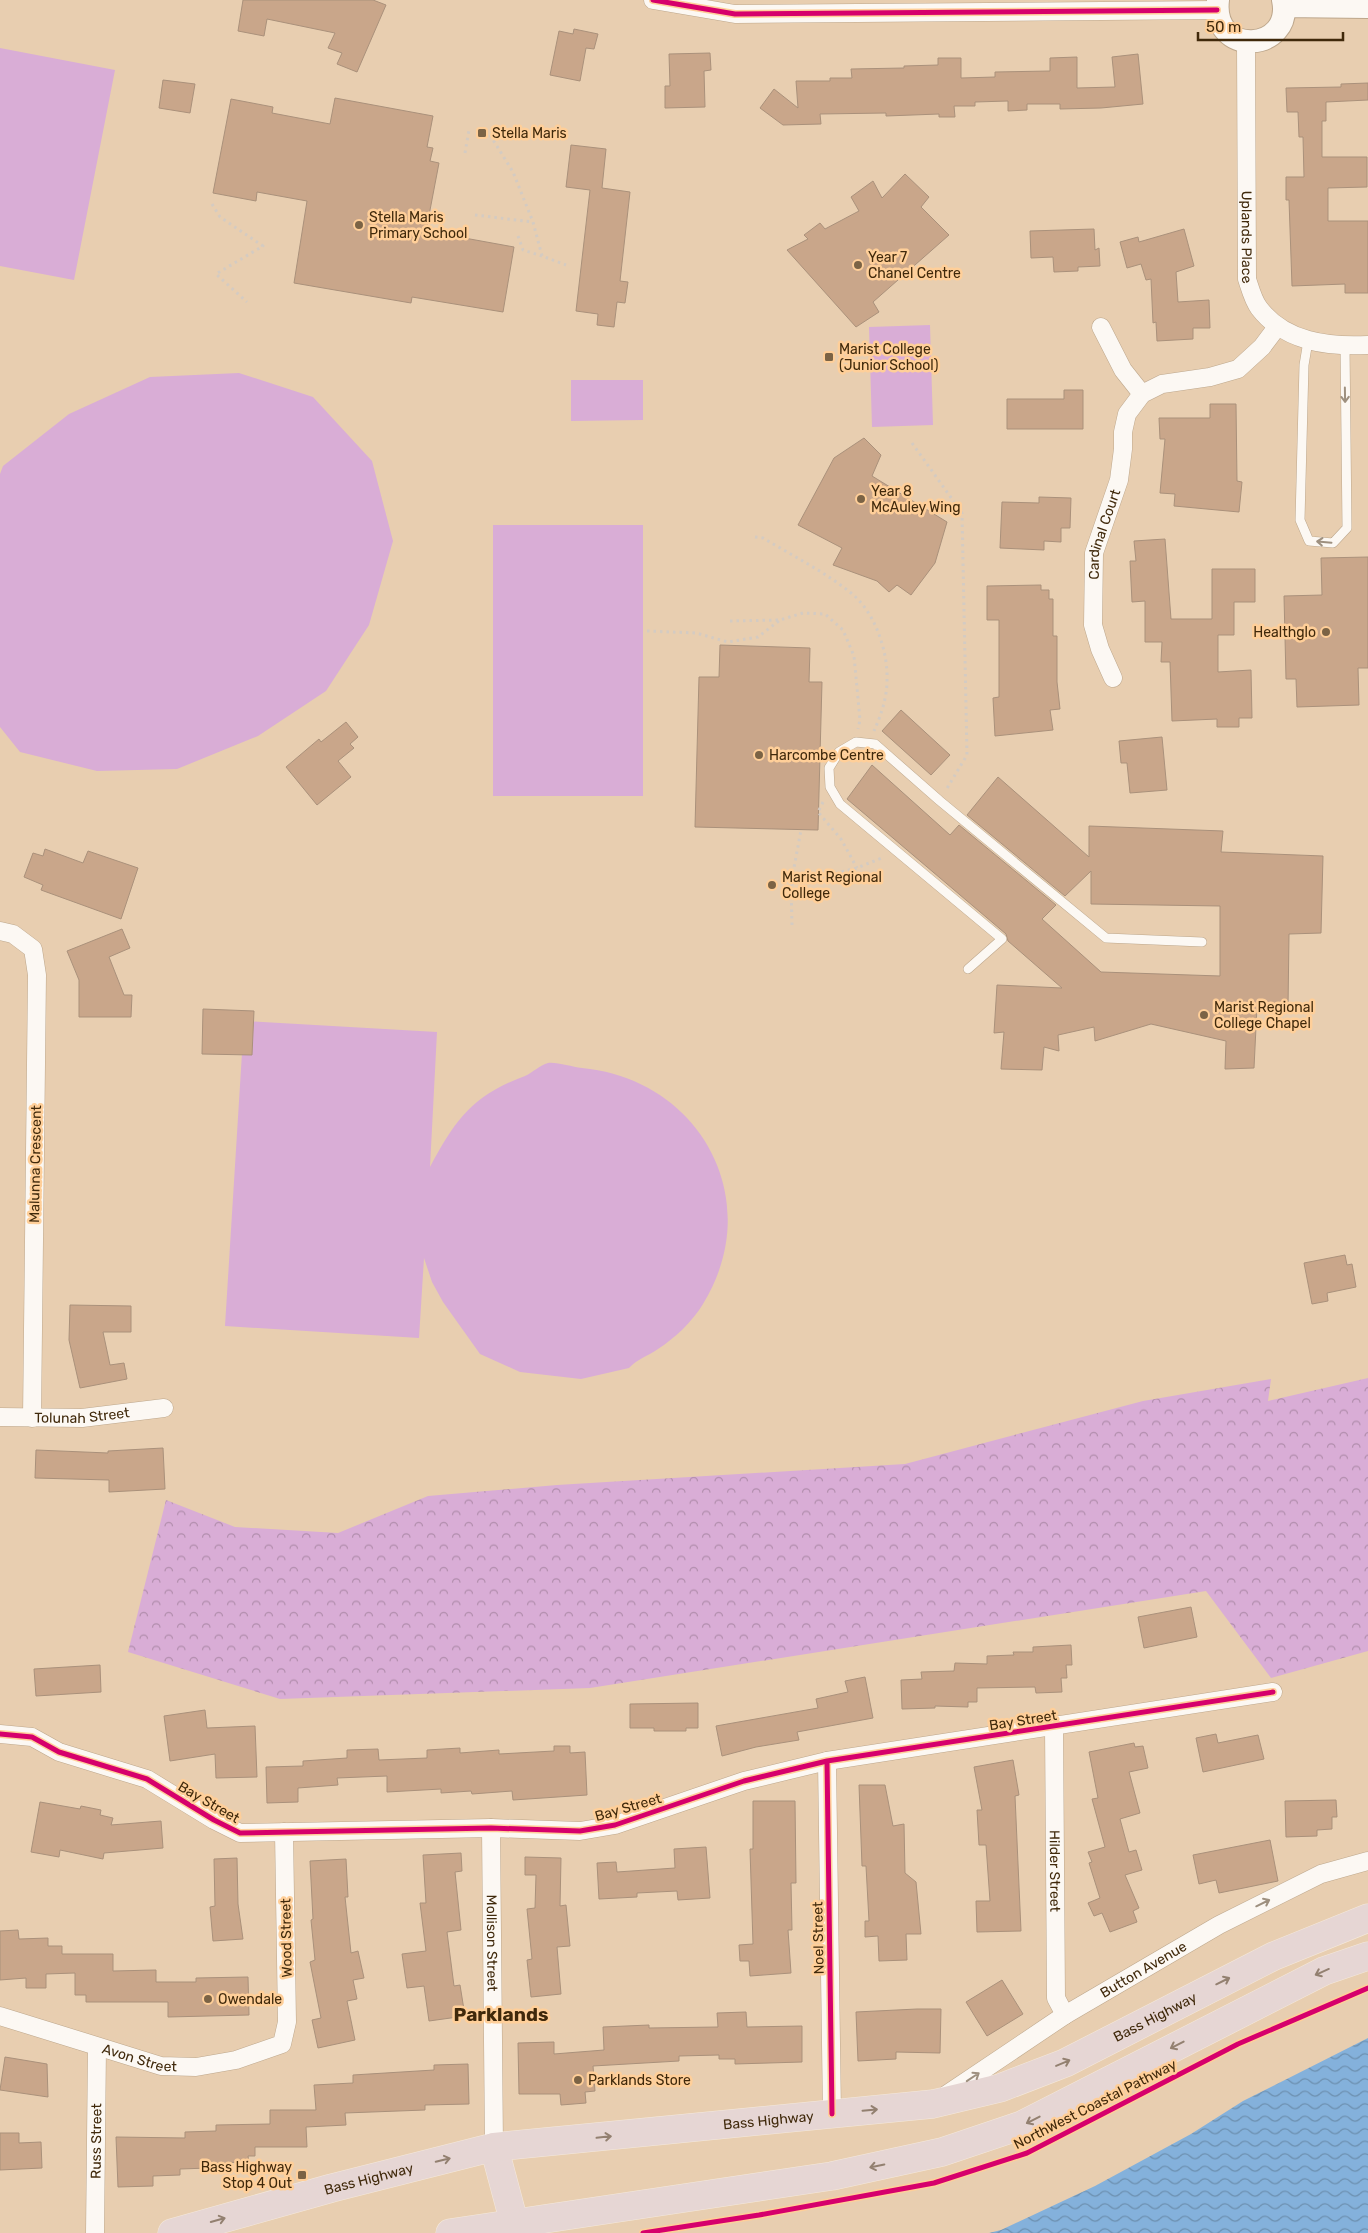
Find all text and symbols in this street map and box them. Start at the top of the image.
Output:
scale bar [1198,10,1343,42]
text: 50 m [1206,18,1241,36]
place label: Stella Maris [492,125,567,142]
marker: Stella Maris [476,127,488,139]
street label: Uplands Place [1237,191,1256,286]
place label: Stella Maris Primary School [369,209,467,242]
marker: Stella Maris Primary School [353,219,365,231]
place label: Year 7 Chanel Centre [868,249,961,282]
marker: Year 7 Chanel Centre [852,259,864,271]
place label: Marist College (Junior School) [839,341,939,374]
marker: Marist College (Junior School) [823,351,835,363]
one-way arrow [1340,386,1350,403]
place label: Year 8 McAuley Wing [871,483,961,516]
street label: Cardinal Court [1086,486,1124,580]
marker: Year 8 McAuley Wing [855,493,867,505]
one-way arrow [1316,537,1332,547]
place label: Healthglo [1253,624,1316,641]
marker: Healthglo [1320,626,1332,638]
place label: Harcombe Centre [769,747,884,764]
marker: Harcombe Centre [753,749,765,761]
place label: Marist Regional College [782,869,882,902]
marker: Marist Regional College [766,879,778,891]
place label: Marist Regional College Chapel [1214,999,1314,1032]
marker: Marist Regional College Chapel [1198,1009,1210,1021]
street label: Malunna Crescent [26,1104,45,1223]
street label: Tolunah Street [34,1404,131,1427]
street label: Bay Street [988,1707,1059,1734]
street label: Bay Street [175,1778,243,1827]
street label: Bay Street [593,1790,664,1825]
street label: Hilder Street [1046,1830,1063,1913]
street label: Mollison Street [483,1894,501,1992]
street label: Wood Street [277,1898,296,1978]
one-way arrow [1255,1898,1270,1908]
street label: Noel Street [809,1901,828,1975]
street label: Button Avenue [1097,1938,1190,2002]
one-way arrow [1315,1968,1330,1978]
one-way arrow [1215,1976,1230,1986]
street label: Bass Highway [1111,1989,1200,2046]
place label: Owendale [218,1991,282,2008]
marker: Owendale [202,1993,214,2005]
district label: Parklands [454,2003,548,2026]
street label: Avon Street [100,2040,178,2075]
one-way arrow [1170,2041,1185,2050]
street label: NorthWest Coastal Pathway [1011,2056,1180,2153]
one-way arrow [1054,2058,1070,2067]
place label: Parklands Store [588,2072,691,2089]
one-way arrow [966,2072,980,2082]
marker: Parklands Store [572,2074,584,2086]
street label: Russ Street [88,2102,105,2179]
one-way arrow [861,2105,877,2115]
street label: Bass Highway [722,2108,815,2134]
one-way arrow [1025,2115,1040,2125]
one-way arrow [595,2132,611,2141]
one-way arrow [435,2155,451,2164]
place label: Bass Highway Stop 4 Out [201,2159,293,2192]
street label: Bass Highway [322,2160,415,2199]
one-way arrow [870,2162,886,2171]
marker: Bass Highway Stop 4 Out [296,2169,308,2181]
one-way arrow [210,2215,226,2224]

